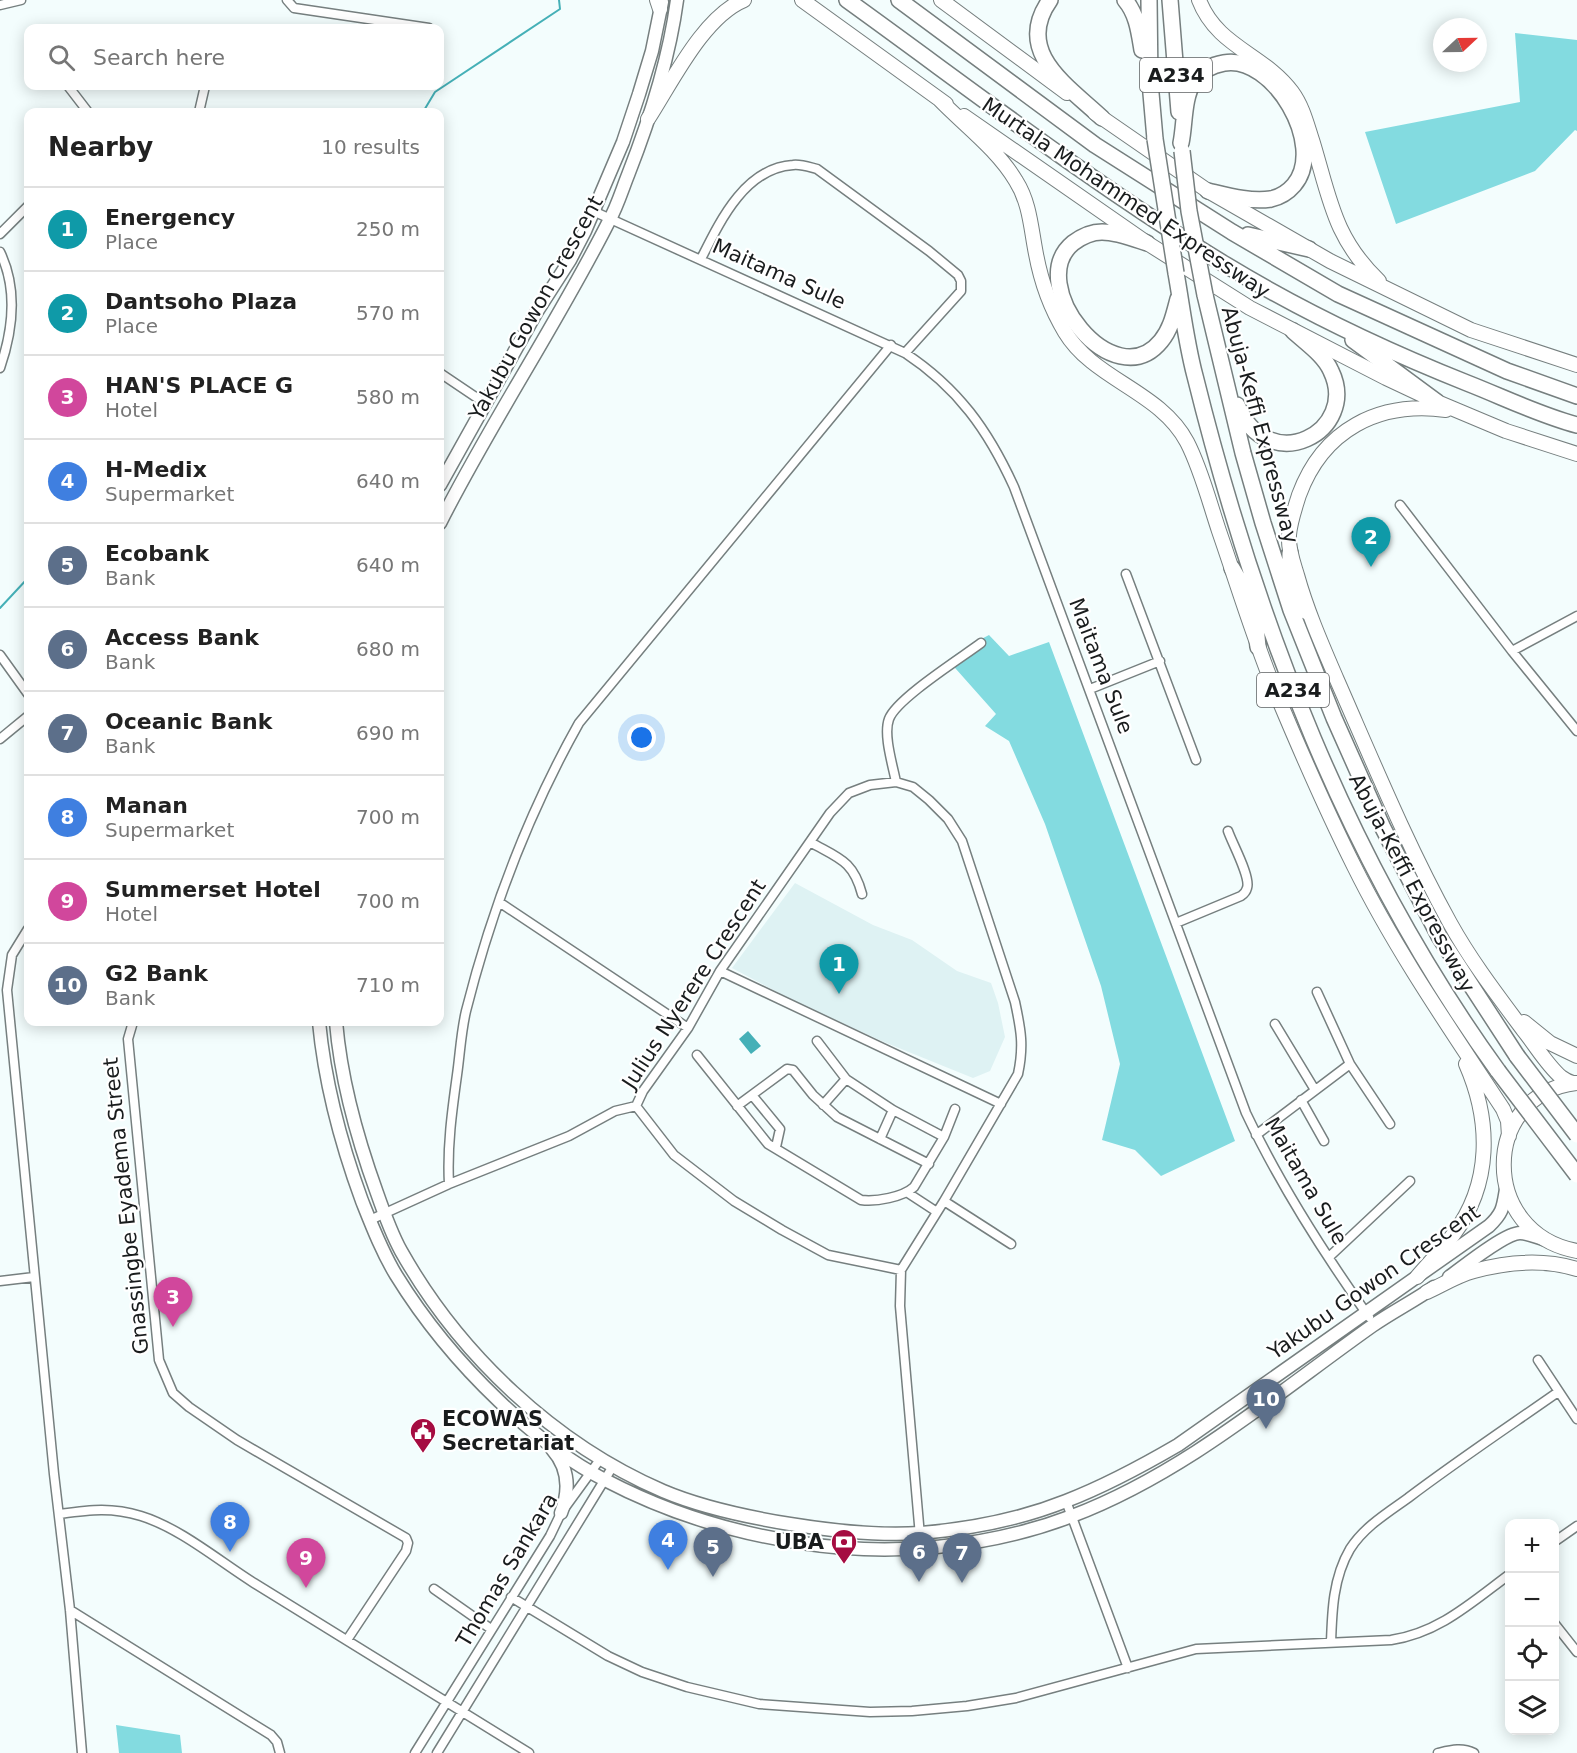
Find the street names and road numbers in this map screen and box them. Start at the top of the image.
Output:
road number: A234 [1140,58,1212,92]
street label: Murtala Mohammed Expressway [978,92,1274,304]
street label: Yakubu Gowon Crescent [464,192,608,425]
street label: Maitama Sule [709,234,849,314]
street label: Abuja-Keffi Expressway [1217,304,1303,546]
street label: Maitama Sule [1064,595,1138,737]
road number: A234 [1257,673,1329,707]
street label: Abuja-Keffi Expressway [1344,769,1480,997]
street label: Julius Nyerere Crescent [616,875,771,1095]
street label: Gnassingbe Eyadema Street [98,1056,154,1356]
street label: Maitama Sule [1260,1113,1352,1249]
street label: Yakubu Gowon Crescent [1263,1200,1484,1365]
street label: Thomas Sankara [451,1489,563,1652]

